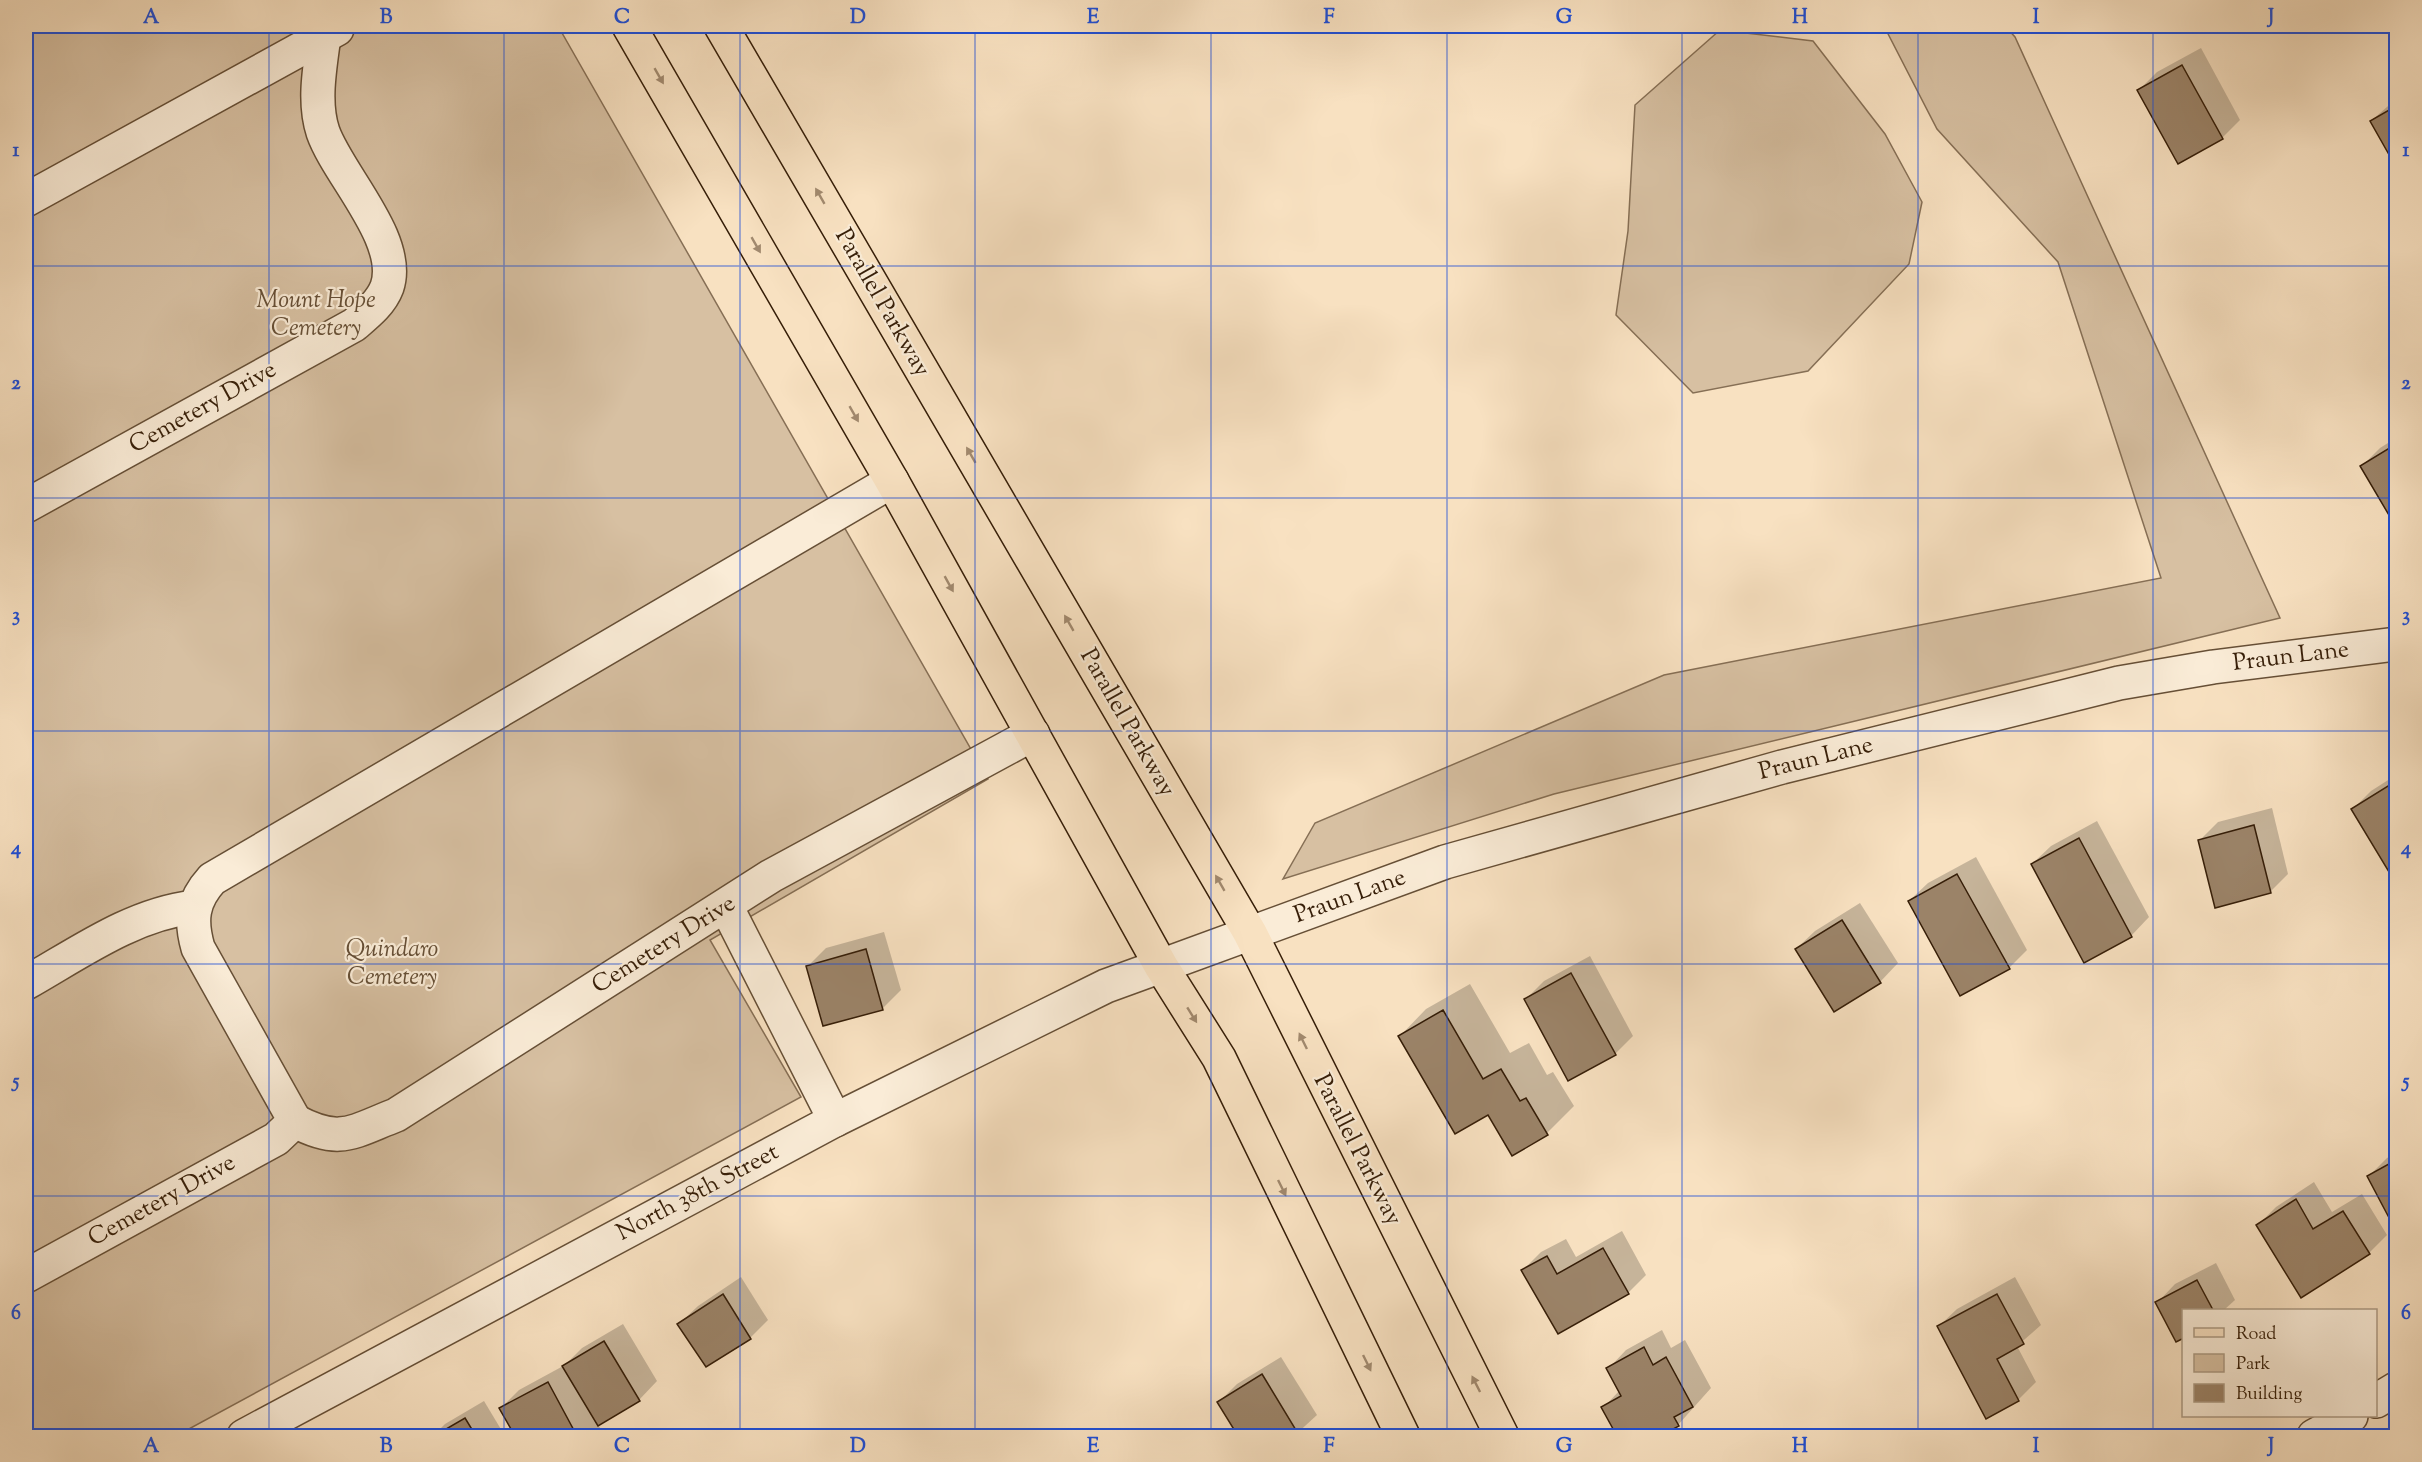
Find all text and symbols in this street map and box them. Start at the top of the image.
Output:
text: A [143,4,160,33]
text: B [380,4,393,33]
text: C [614,4,630,33]
text: D [850,4,866,33]
text: E [1087,4,1100,33]
text: F [1323,4,1335,33]
text: G [1556,4,1573,33]
text: H [1792,4,1808,33]
text: I [2033,4,2040,33]
text: J [2266,4,2274,33]
one-way arrow [653,68,664,84]
text: 1 [13,137,20,166]
text: 1 [2403,137,2410,166]
one-way arrow [815,187,825,204]
street label: Parallel Parkway [826,223,938,383]
one-way arrow [751,237,761,254]
park label: Mount Hope Cemetery [256,284,376,346]
street label: Cemetery Drive [123,353,283,463]
text: 2 [11,370,21,399]
text: 2 [2401,370,2411,399]
one-way arrow [848,406,859,422]
one-way arrow [966,446,976,463]
one-way arrow [944,576,955,592]
text: 3 [12,602,20,631]
text: 3 [2402,602,2410,631]
one-way arrow [1065,615,1075,632]
street label: Praun Lane [2231,633,2351,681]
street label: Parallel Parkway [1071,643,1183,803]
street label: Praun Lane [1755,728,1877,790]
text: 4 [10,835,21,864]
text: 4 [2400,835,2411,864]
street label: Praun Lane [1289,861,1411,933]
one-way arrow [1215,875,1226,891]
street label: Cemetery Drive [586,887,742,1003]
park label: Quindaro Cemetery [346,933,438,995]
one-way arrow [1186,1007,1197,1023]
one-way arrow [1298,1033,1308,1050]
text: 5 [11,1068,20,1097]
street label: Parallel Parkway [1304,1068,1410,1232]
text: 5 [2401,1068,2410,1097]
street label: North 38th Street [611,1136,785,1250]
street label: Cemetery Drive [82,1146,242,1256]
one-way arrow [1278,1179,1287,1196]
text: 6 [11,1300,21,1329]
text: 6 [2401,1300,2411,1329]
legend [2182,1309,2377,1417]
text: Road [2236,1322,2276,1348]
text: Park [2236,1352,2271,1378]
one-way arrow [1362,1354,1372,1372]
one-way arrow [1471,1376,1480,1393]
text: Building [2236,1382,2302,1408]
text: A [143,1433,160,1462]
text: B [380,1433,393,1462]
text: C [614,1433,630,1462]
text: D [850,1433,866,1462]
text: E [1087,1433,1100,1462]
text: F [1323,1433,1335,1462]
text: G [1556,1433,1573,1462]
text: H [1792,1433,1808,1462]
text: I [2033,1433,2040,1462]
text: J [2266,1433,2274,1462]

